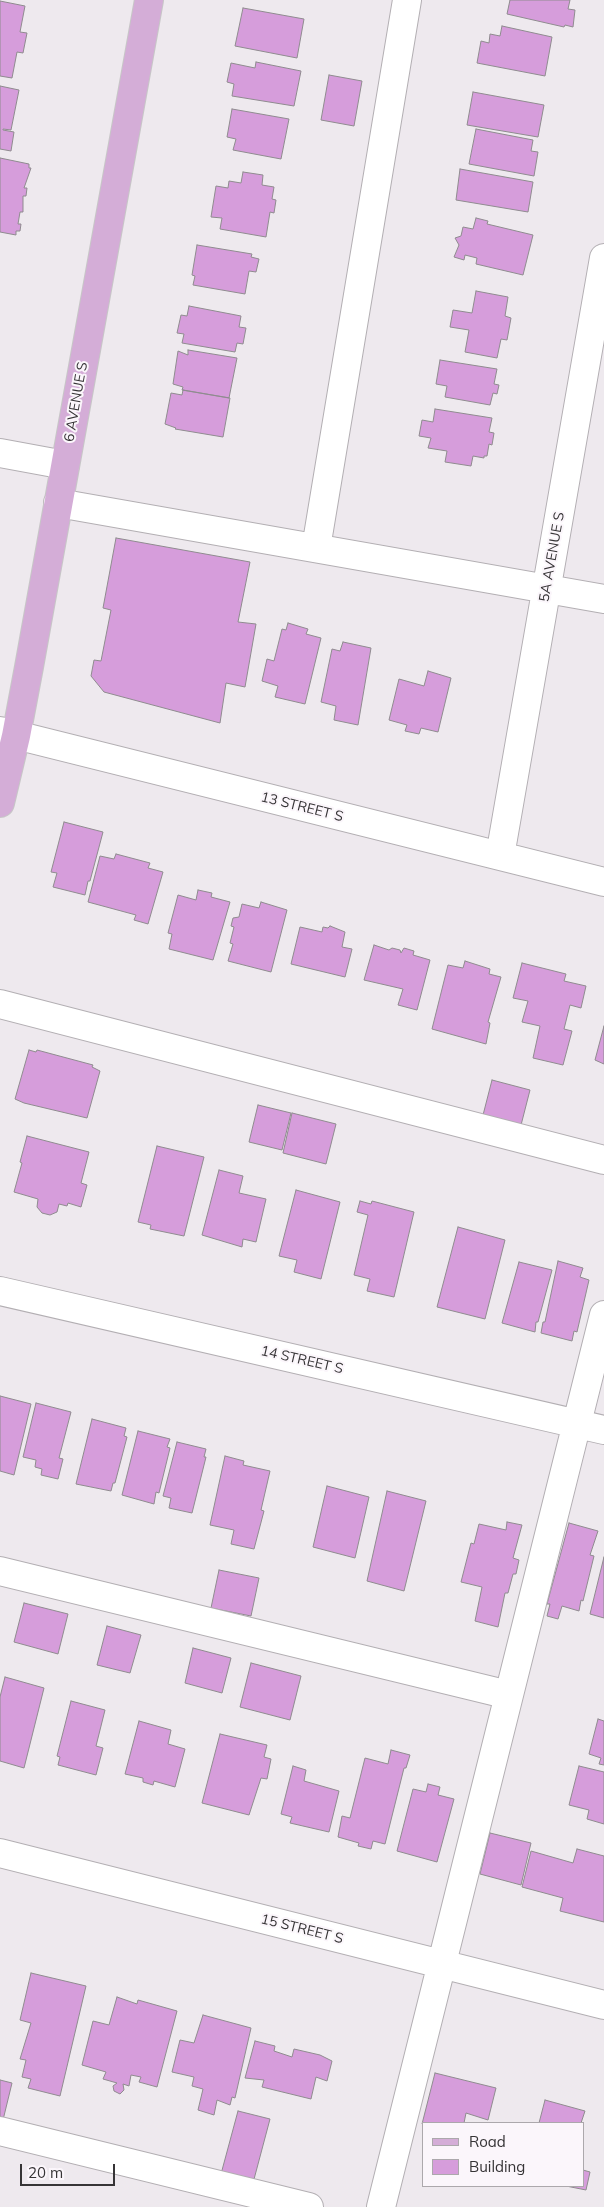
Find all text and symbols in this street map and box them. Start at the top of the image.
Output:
street label: 6 AVENUE S [61,361,91,443]
street label: 5A AVENUE S [536,511,568,603]
street label: 13 STREET S [259,789,345,825]
street label: 14 STREET S [259,1342,345,1378]
street label: 15 STREET S [259,1911,345,1947]
legend [422,2122,584,2187]
text: Road [469,2132,506,2151]
scale bar [22,2154,118,2186]
text: Building [469,2157,525,2176]
text: 20 m [28,2163,63,2182]

